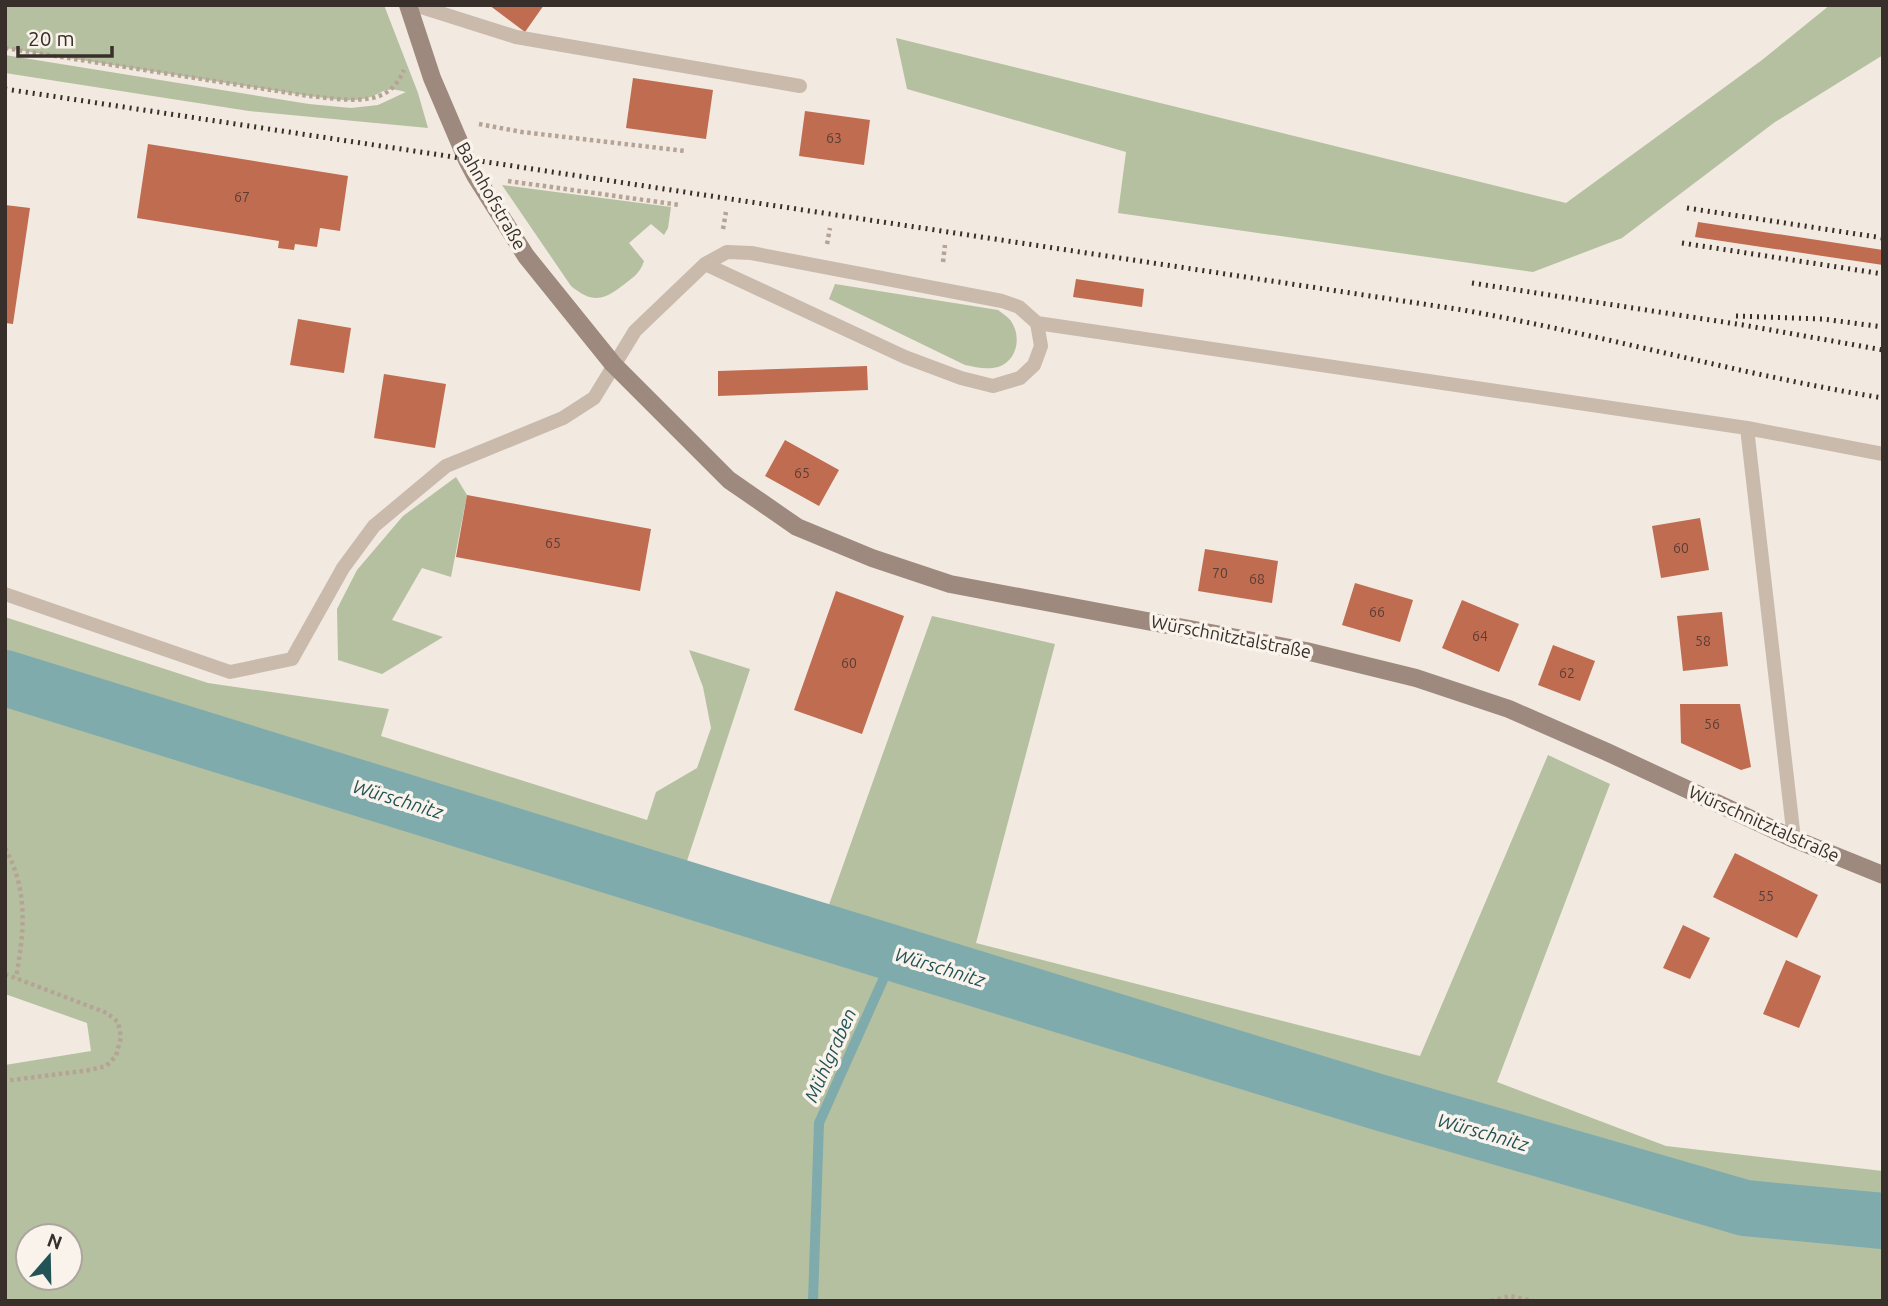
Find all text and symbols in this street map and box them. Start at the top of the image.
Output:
scale bar [18,14,112,58]
text: 20 m [28,26,75,50]
house number: 63 [826,130,842,146]
street label: Bahnhofstraße [453,138,531,253]
house number: 67 [234,189,250,205]
house number: 65 [794,465,810,481]
house number: 65 [545,535,561,551]
house number: 60 [1673,540,1689,556]
house number: 70 [1212,565,1228,581]
house number: 68 [1249,571,1265,587]
house number: 66 [1369,604,1385,620]
street label: Würschnitztalstraße [1149,611,1313,661]
house number: 64 [1472,628,1488,644]
house number: 58 [1695,633,1711,649]
house number: 60 [841,655,857,671]
house number: 62 [1559,665,1575,681]
house number: 56 [1704,716,1720,732]
water label: Würschnitz [350,775,447,824]
street label: Würschnitztalstraße [1686,781,1843,865]
house number: 55 [1758,888,1774,904]
water label: Würschnitz [892,943,989,992]
water label: Mühlgraben [800,1005,860,1105]
water label: Würschnitz [1435,1109,1532,1156]
north arrow [14,1222,84,1292]
text: N [44,1228,65,1254]

